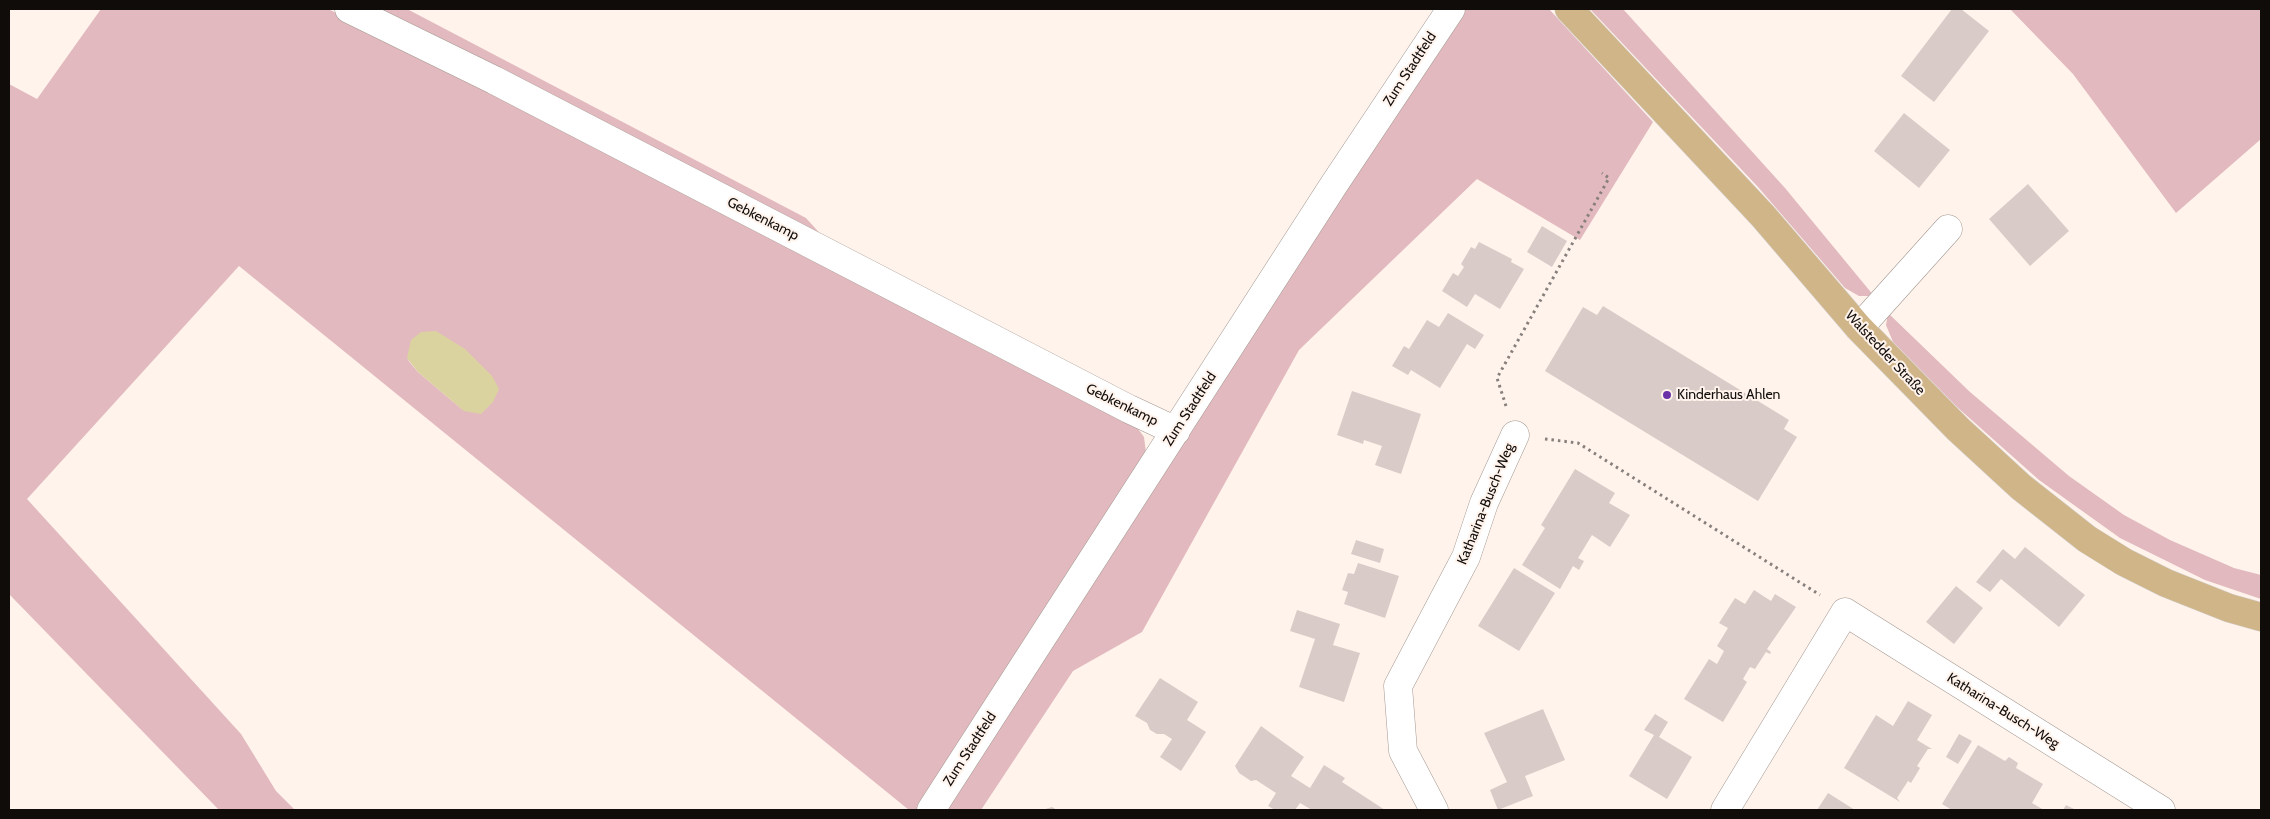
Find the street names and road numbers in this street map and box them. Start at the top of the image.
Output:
street label: Zum Stadtfeld [1380,29,1440,109]
street label: Gebkenkamp [724,194,802,244]
street label: Walstedder Straße [1842,307,1928,399]
street label: Zum Stadtfeld [1160,369,1220,449]
street label: Gebkenkamp [1083,380,1161,430]
street label: Katharina-Busch-Weg [1454,441,1518,567]
street label: Katharina-Busch-Weg [1944,670,2062,752]
street label: Zum Stadtfeld [940,709,1000,789]

